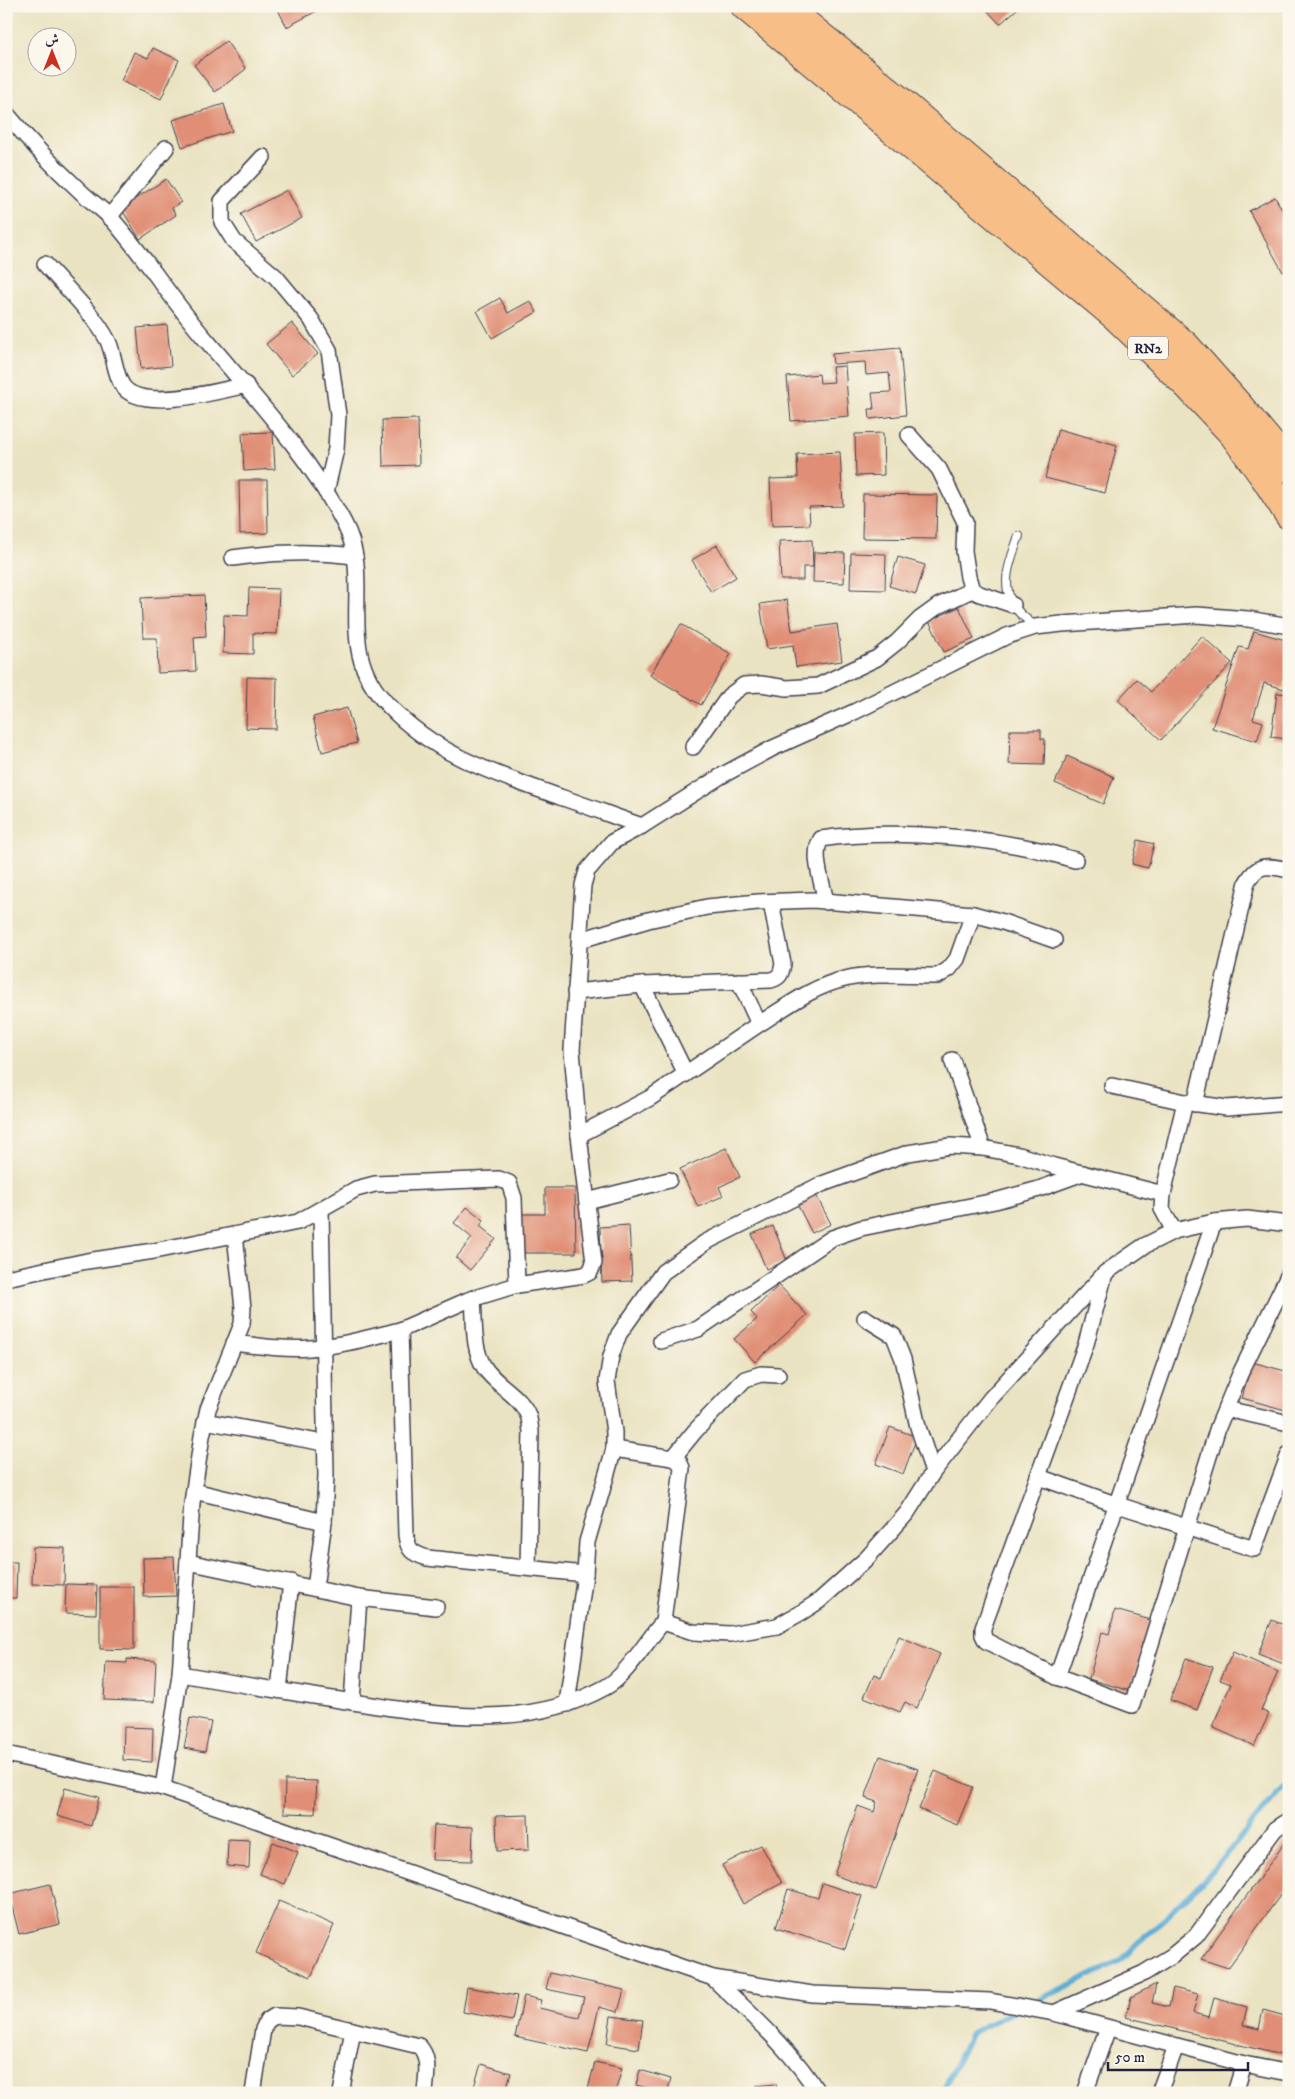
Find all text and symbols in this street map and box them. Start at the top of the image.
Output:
north arrow [28,28,78,78]
text: ش [45,31,59,49]
road number: RN2 [1128,336,1168,359]
scale bar [1108,2039,1248,2071]
text: 50 m [1115,2048,1145,2067]

